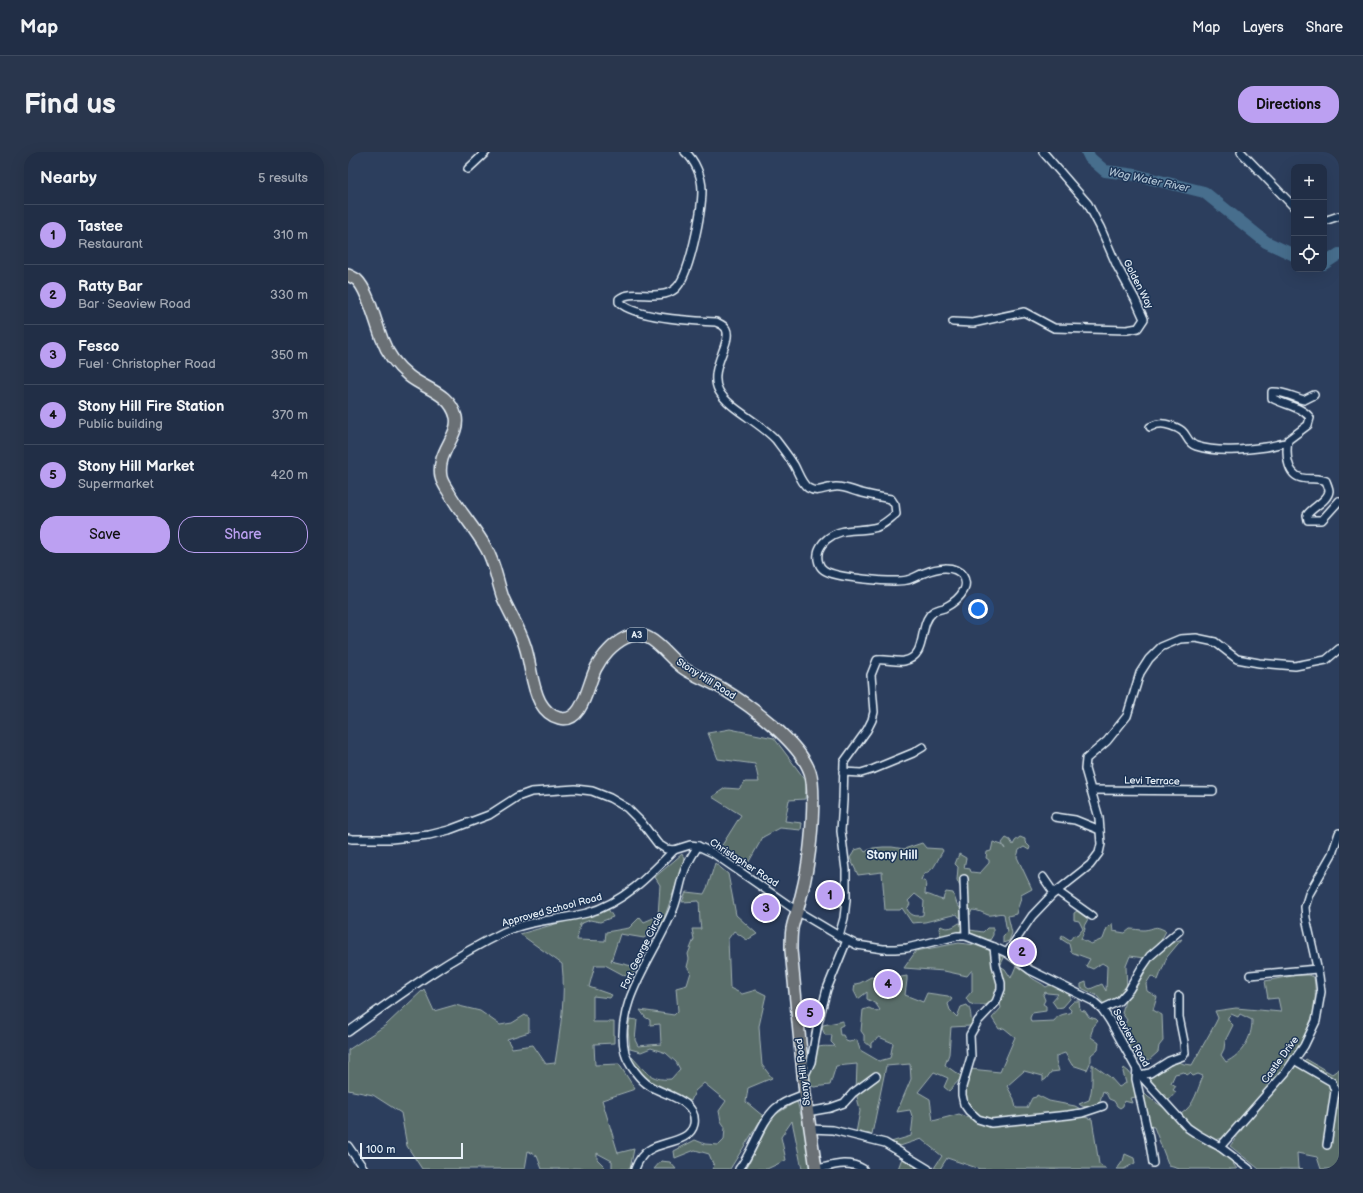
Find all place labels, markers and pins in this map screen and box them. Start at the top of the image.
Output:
pin: 1 [817,880,843,910]
pin: 3 [753,893,779,923]
pin: 2 [1009,937,1035,967]
pin: 4 [875,969,901,999]
pin: 5 [797,998,823,1028]

